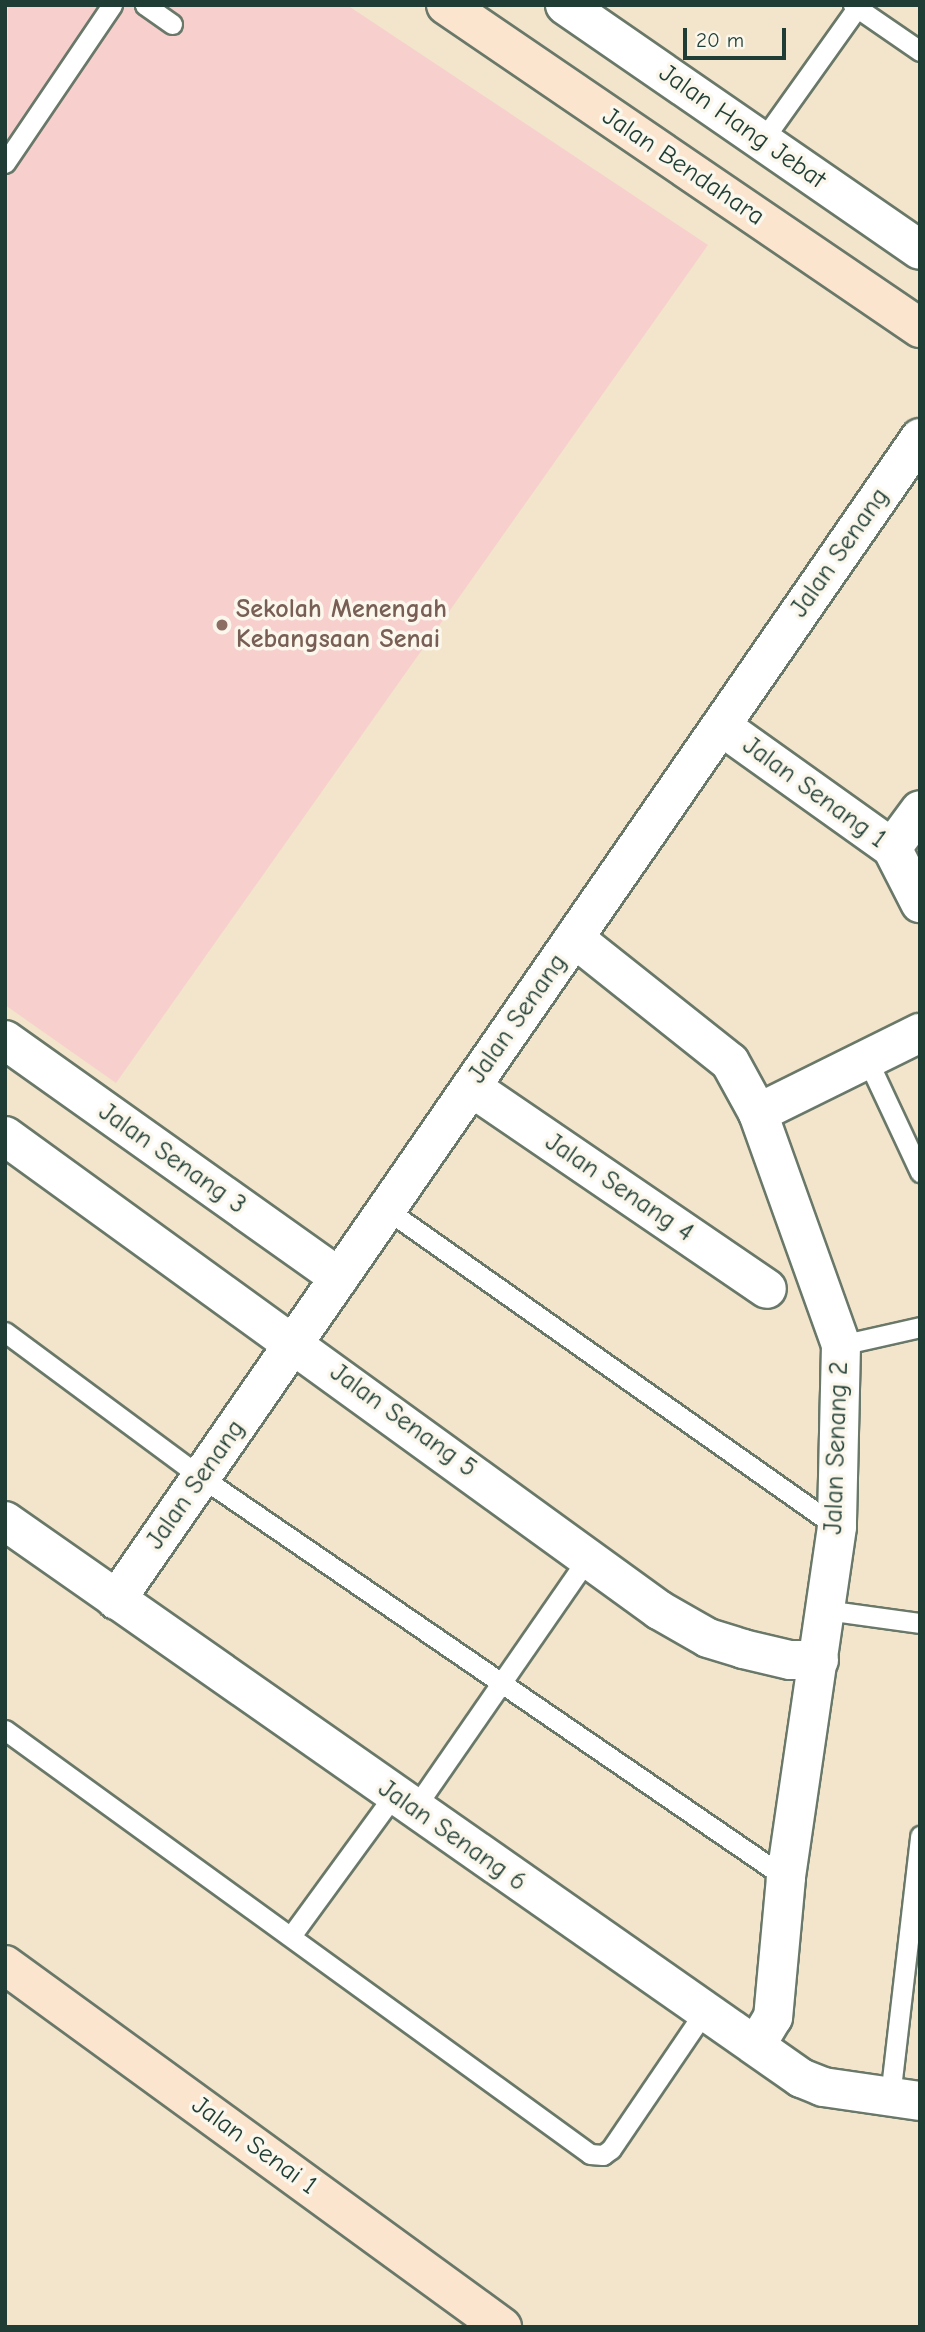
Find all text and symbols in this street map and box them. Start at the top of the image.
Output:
scale bar [687,14,790,58]
text: 20 m [696,28,744,52]
street label: Jalan Hang Jebat [653,58,831,196]
street label: Jalan Bendahara [596,101,770,233]
street label: Jalan Senang [784,482,896,624]
place label: Sekolah Menengah Kebangsaan Senai [236,594,447,656]
marker: Sekolah Menengah Kebangsaan Senai [214,617,230,633]
street label: Jalan Senang 1 [736,730,892,856]
street label: Jalan Senang [462,948,574,1090]
street label: Jalan Senang 3 [92,1097,252,1221]
street label: Jalan Senang 4 [539,1127,699,1249]
street label: Jalan Senang 5 [324,1357,482,1485]
street label: Jalan Senang 2 [818,1361,856,1535]
street label: Jalan Senang [140,1414,252,1556]
street label: Jalan Senang 6 [372,1773,532,1899]
street label: Jalan Senai 1 [185,2090,323,2202]

